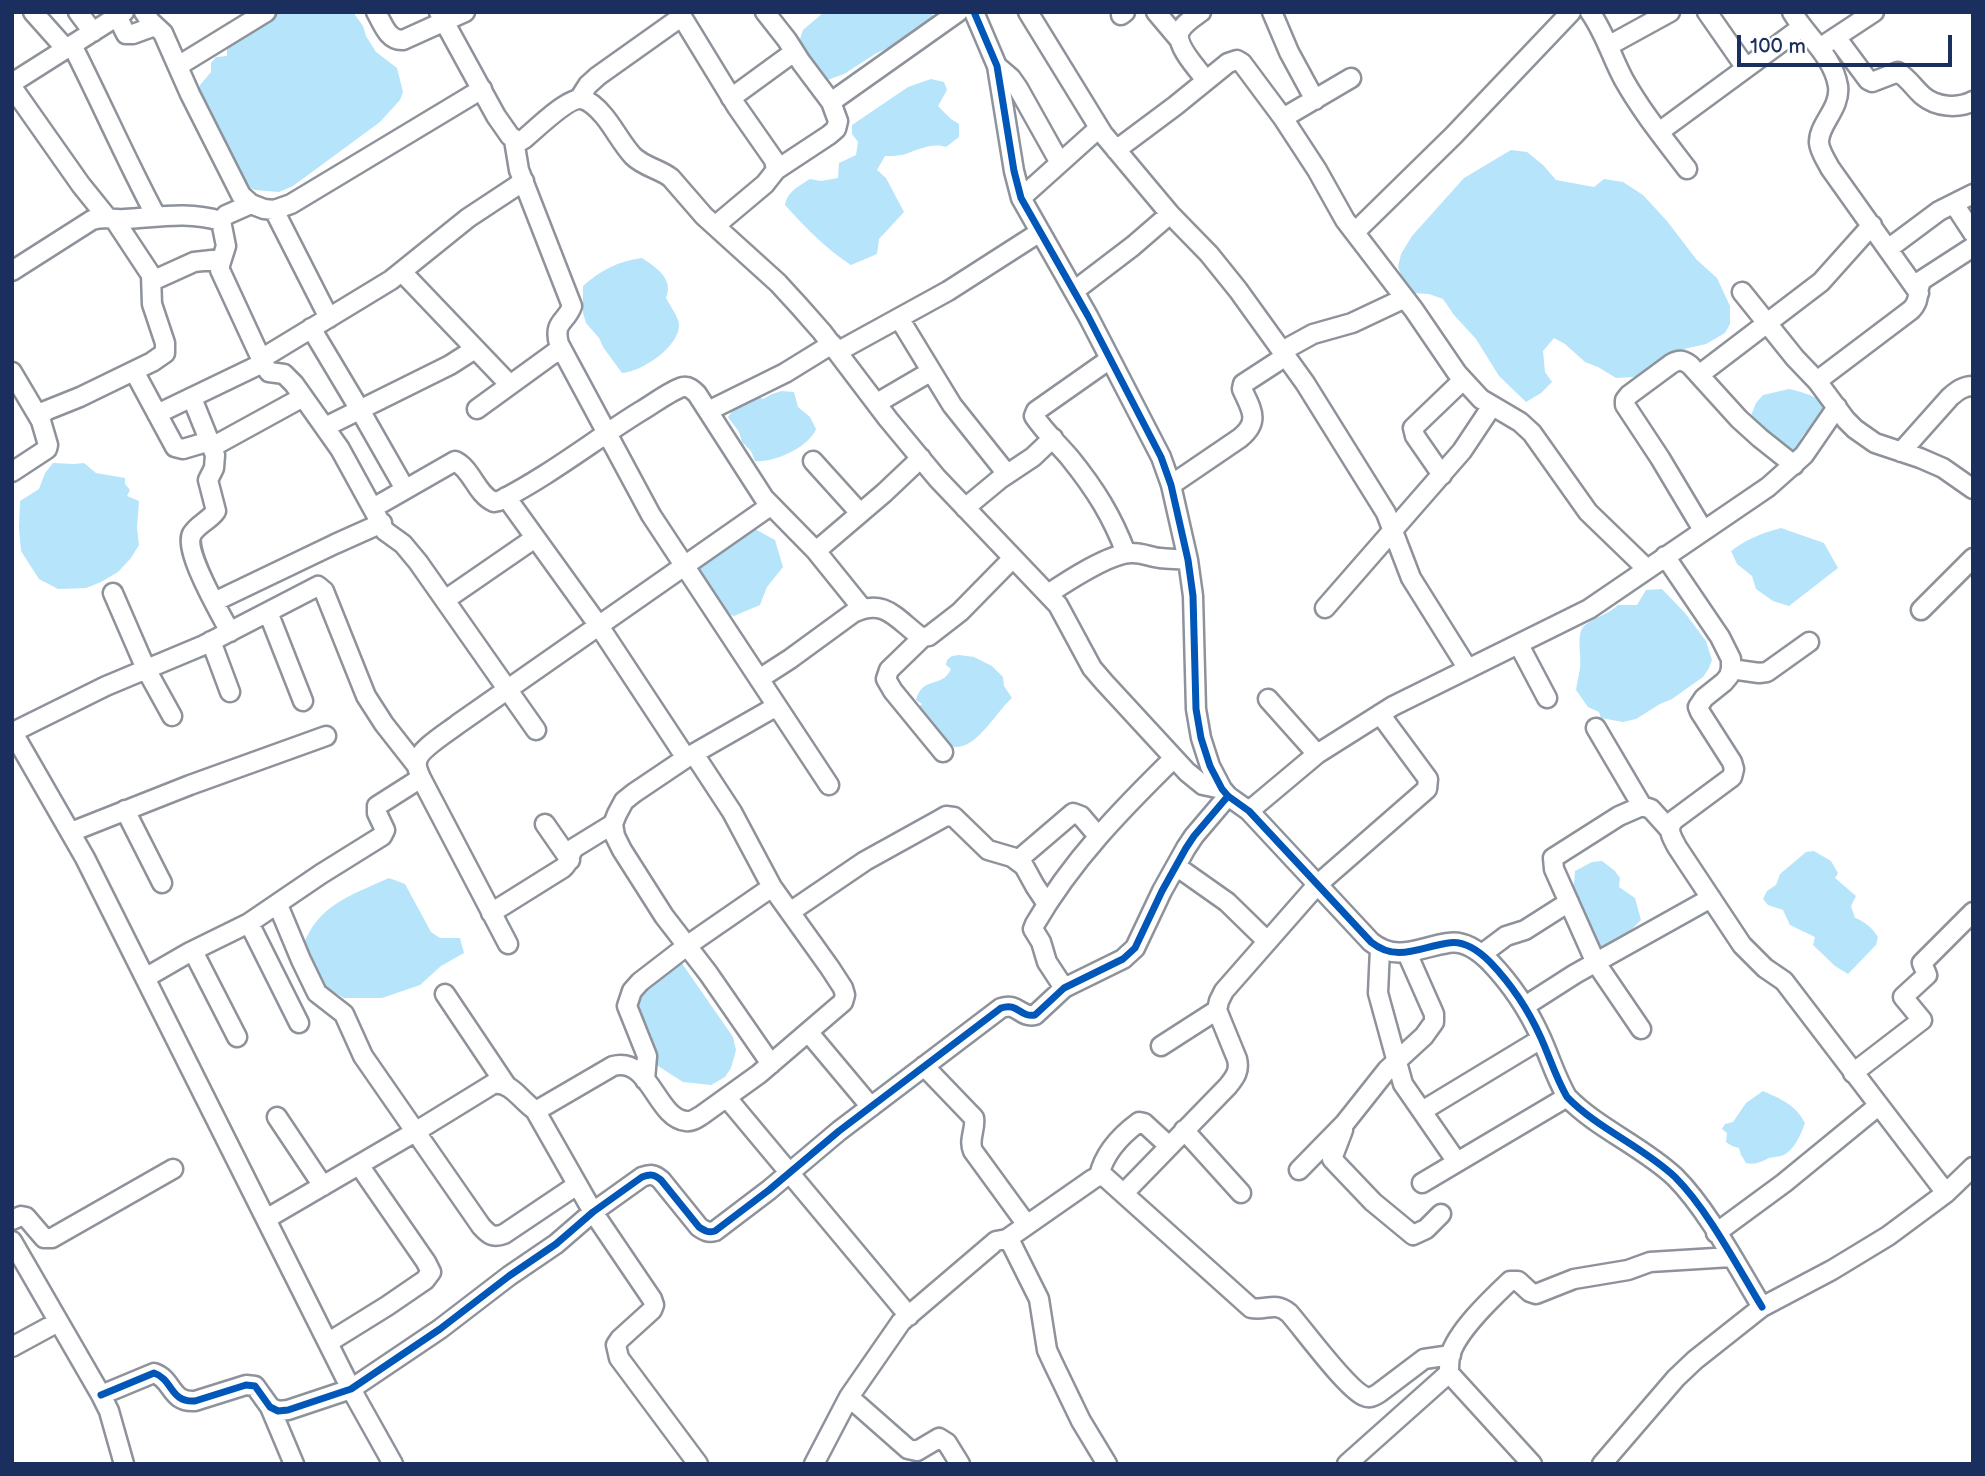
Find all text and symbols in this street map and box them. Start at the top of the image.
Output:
scale bar [1740,21,1955,65]
text: 100 m [1750,34,1806,59]

